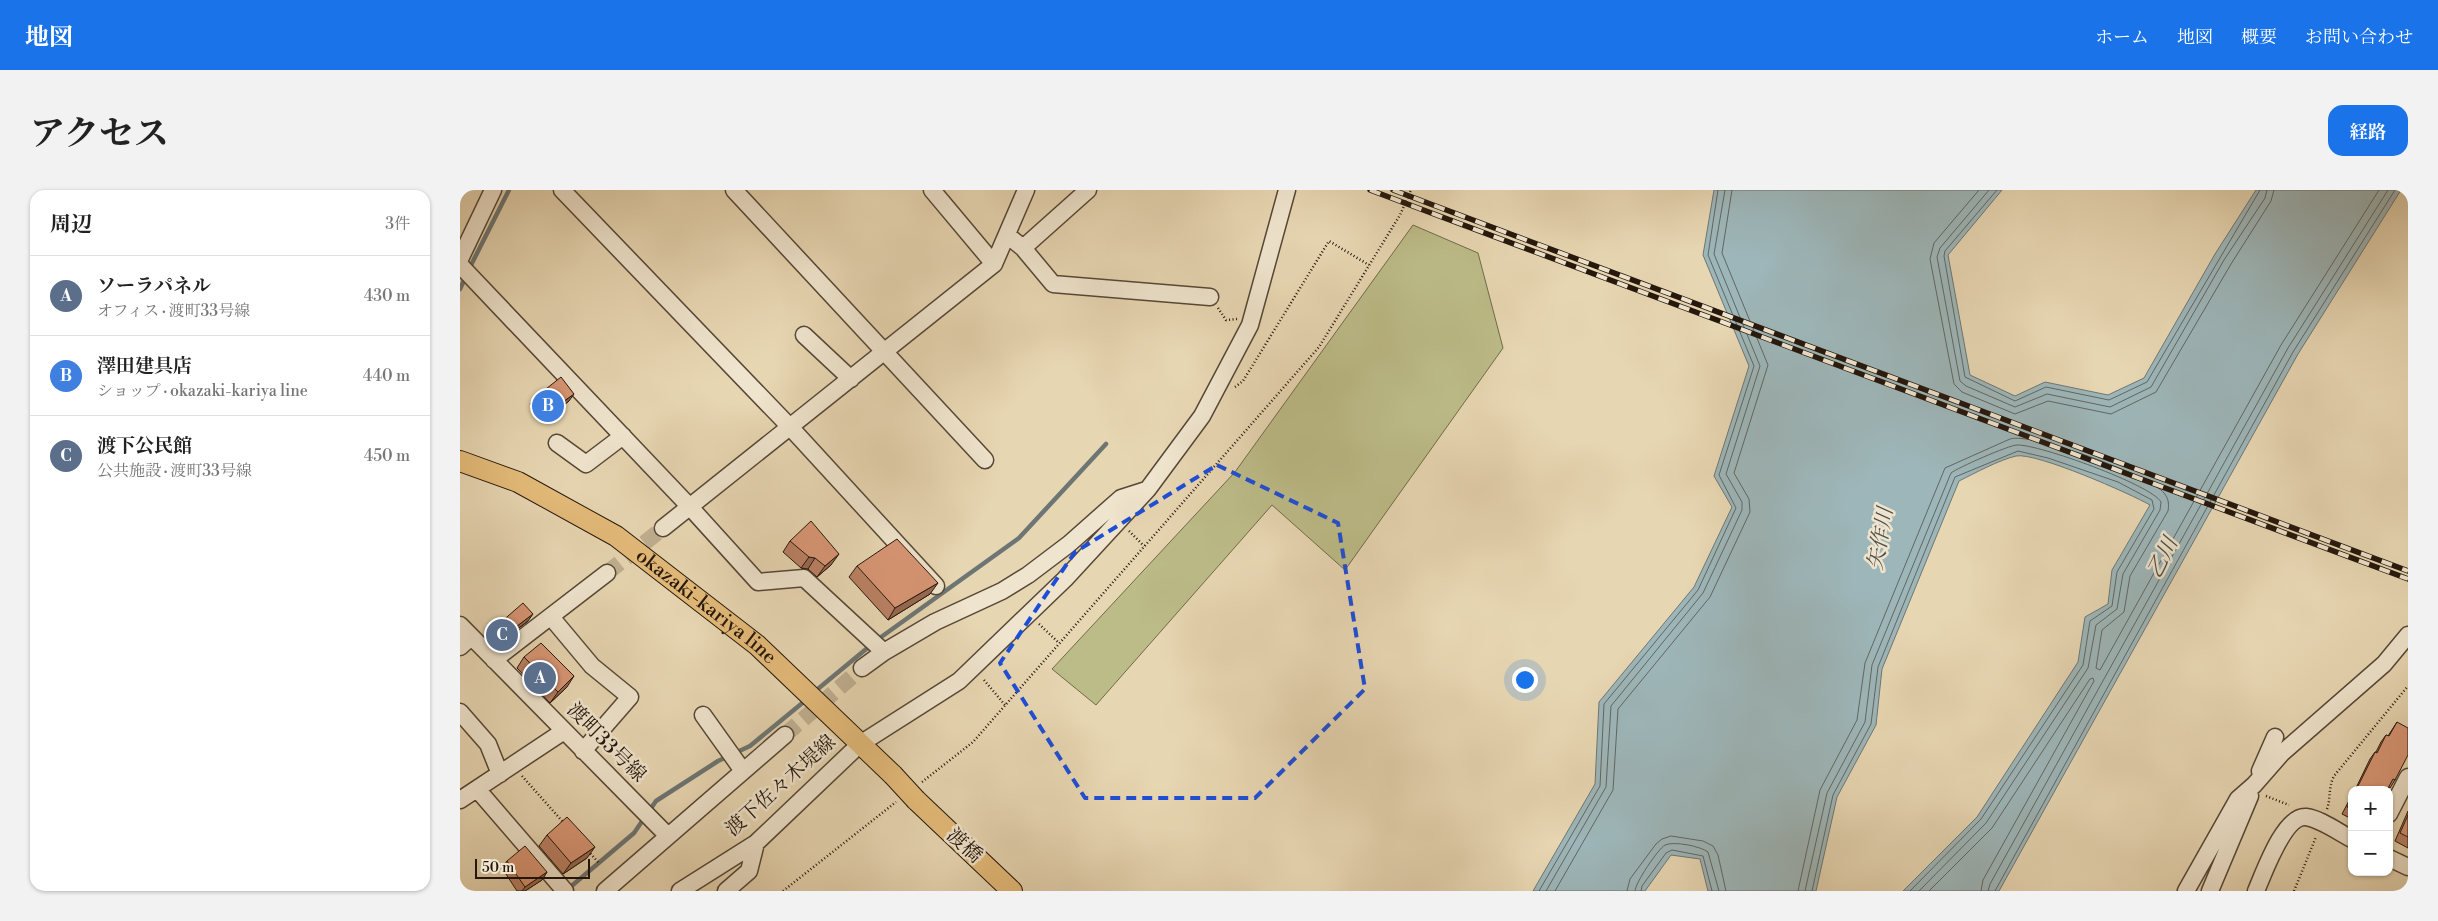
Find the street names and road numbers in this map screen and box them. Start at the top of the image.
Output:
street label: okazaki-kariya line [631,543,782,670]
street label: 渡町33号線 [561,698,651,788]
street label: 渡下佐々木堤線 [721,730,841,842]
street label: 渡橋 [941,823,987,869]

